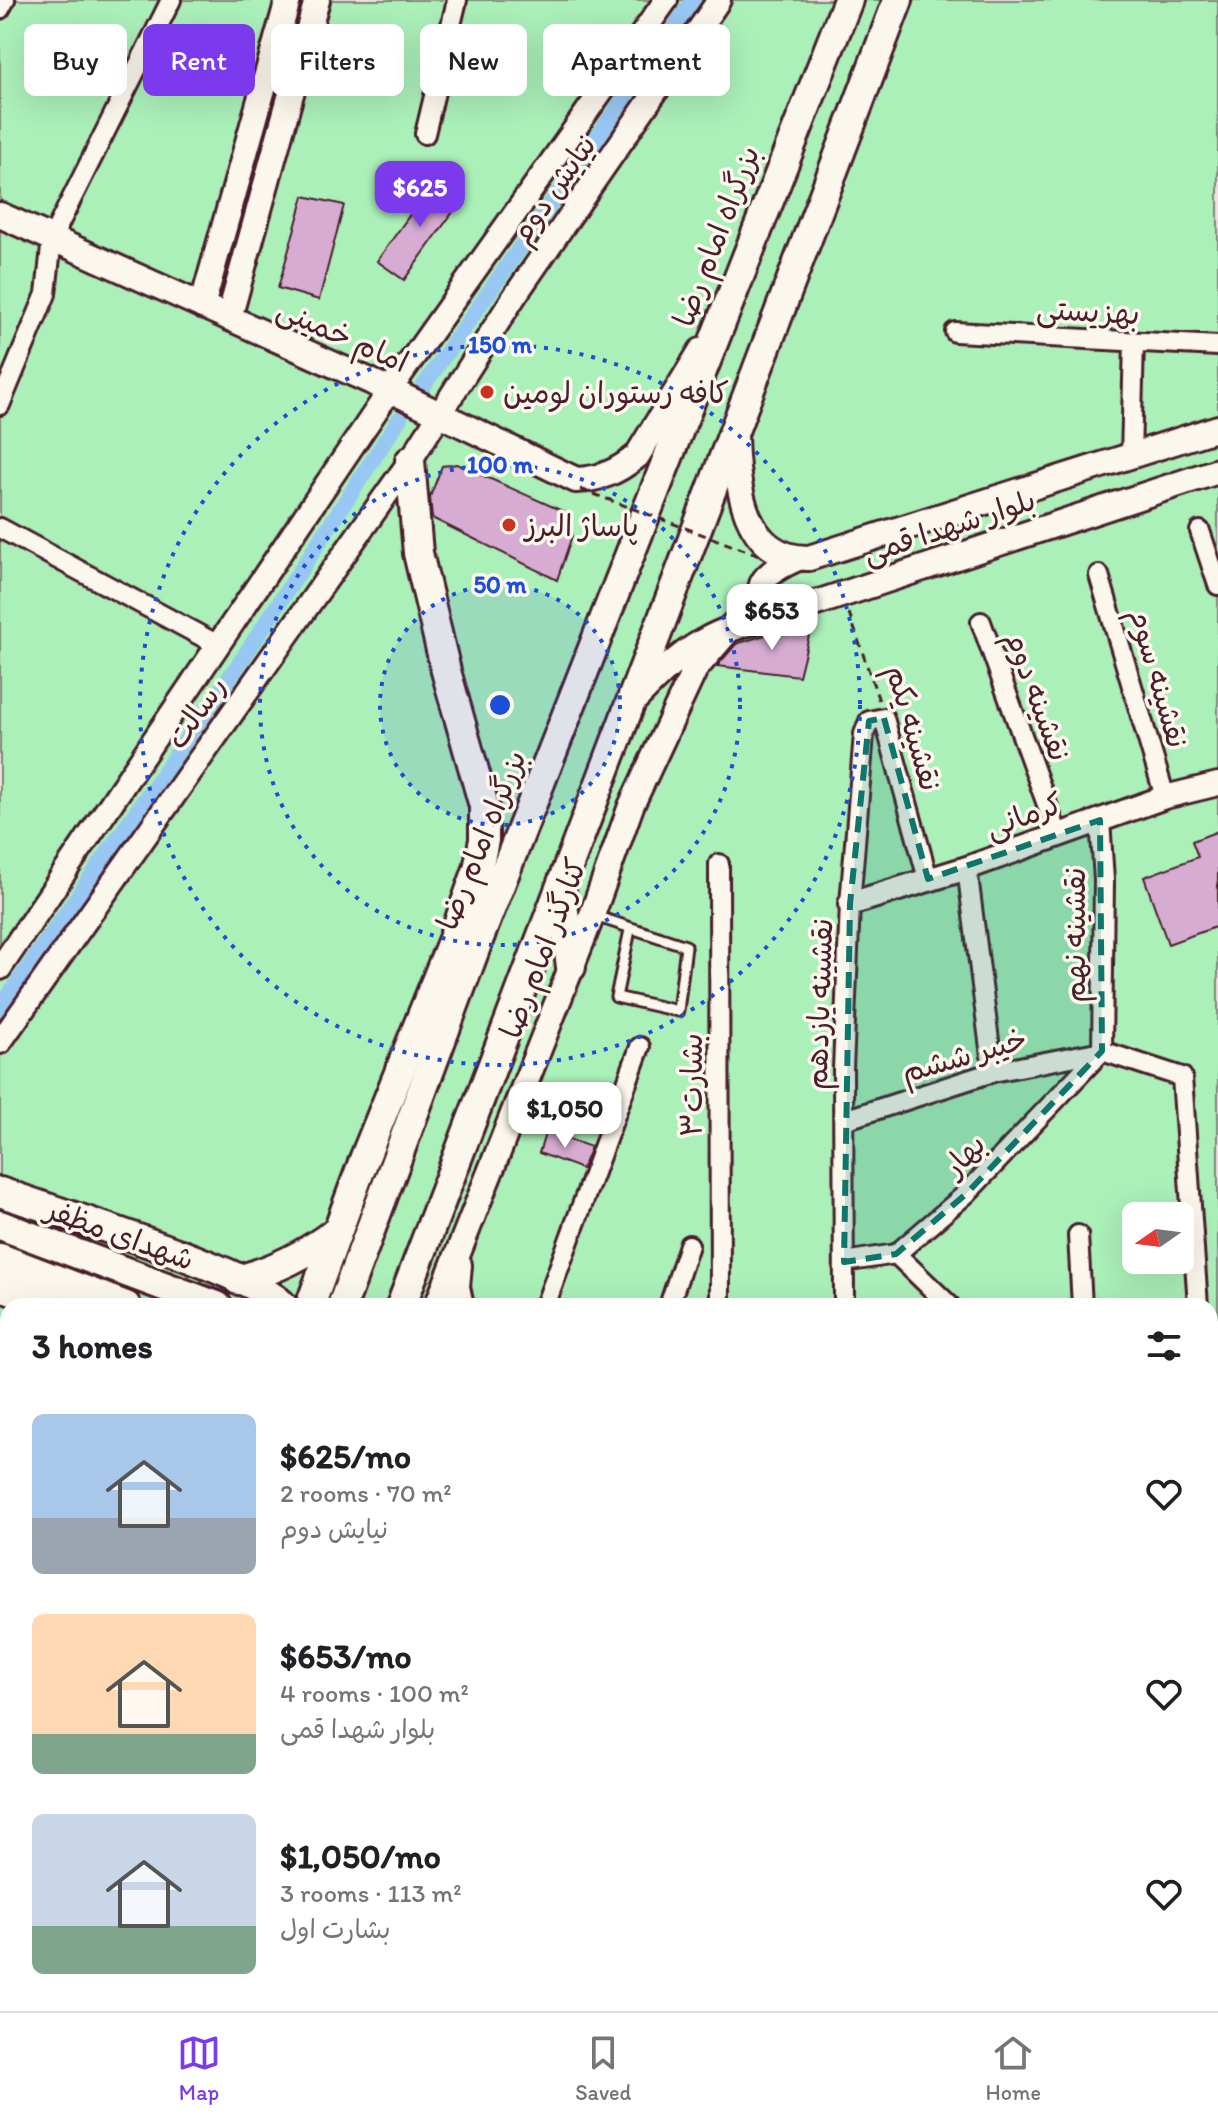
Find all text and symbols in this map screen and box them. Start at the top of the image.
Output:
chip: Buy [24,24,127,96]
chip: Rent [143,24,255,96]
chip: Filters [271,24,404,96]
chip: New [420,24,527,96]
chip: Apartment [543,24,730,96]
street label: نیایش دوم [502,127,608,254]
street label: بزرگراه امام رضا [665,140,771,333]
pin: $625 [373,161,467,229]
text: $625 [393,171,447,203]
street label: امام خمینی [270,290,414,384]
street label: بهزیستی [1035,290,1141,333]
text: 150 m [468,330,533,359]
place label: کافه رستوران لومین [503,374,729,413]
marker: کافه رستوران لومین [478,383,496,401]
text: 100 m [467,450,534,479]
street label: بلوار شهدا قمی [858,481,1040,572]
place label: پاساژ البرز [522,507,639,545]
marker: پاساژ البرز [500,516,518,534]
text: 50 m [474,570,527,599]
pin: $653 [725,584,819,652]
text: $653 [745,594,799,626]
street label: نقشینه سوم [1117,604,1197,754]
street label: نقشینه دوم [993,626,1079,768]
street label: نقشینه یکم [875,661,950,796]
street label: رسالت [158,668,234,756]
centre of rings [486,691,514,719]
street label: بزرگراه امام رضا [428,745,538,937]
street label: کرمانی [980,784,1068,847]
street label: کنارگذر امام رضا [492,853,598,1045]
street label: نقشینه نهم [1056,867,1097,1003]
street label: نقشینه یازدهم [798,918,844,1091]
street label: خیبر ششم [897,1019,1032,1094]
street label: بشارت۳ [673,1033,710,1137]
pin: $1,050 [500,1082,630,1150]
text: $1,050 [526,1092,604,1124]
street label: بهار [933,1126,993,1186]
street label: شهدای مظفر [38,1189,199,1278]
north arrow [1122,1202,1194,1274]
map controls [1122,1202,1194,1274]
icon: filters [1142,1324,1186,1368]
text: 3 homes [32,1326,153,1367]
text: $625/mo [280,1436,411,1477]
icon: home [96,1446,192,1542]
icon: heart [1142,1472,1186,1516]
text: 2 rooms · 70 m² [280,1477,452,1509]
text: نیایش دوم [280,1513,388,1545]
text: $653/mo [280,1636,412,1677]
icon: home [96,1646,192,1742]
icon: heart [1142,1672,1186,1716]
text: 4 rooms · 100 m² [280,1677,469,1709]
text: بلوار شهدا قمی [280,1713,435,1745]
text: $1,050/mo [280,1836,441,1877]
icon: home [96,1846,192,1942]
icon: heart [1142,1872,1186,1916]
text: 3 rooms · 113 m² [280,1877,462,1909]
text: بشارت اول [280,1913,391,1945]
tab: Map [177,2031,221,2106]
tab: Saved [575,2031,631,2106]
tab: Home [985,2031,1041,2106]

